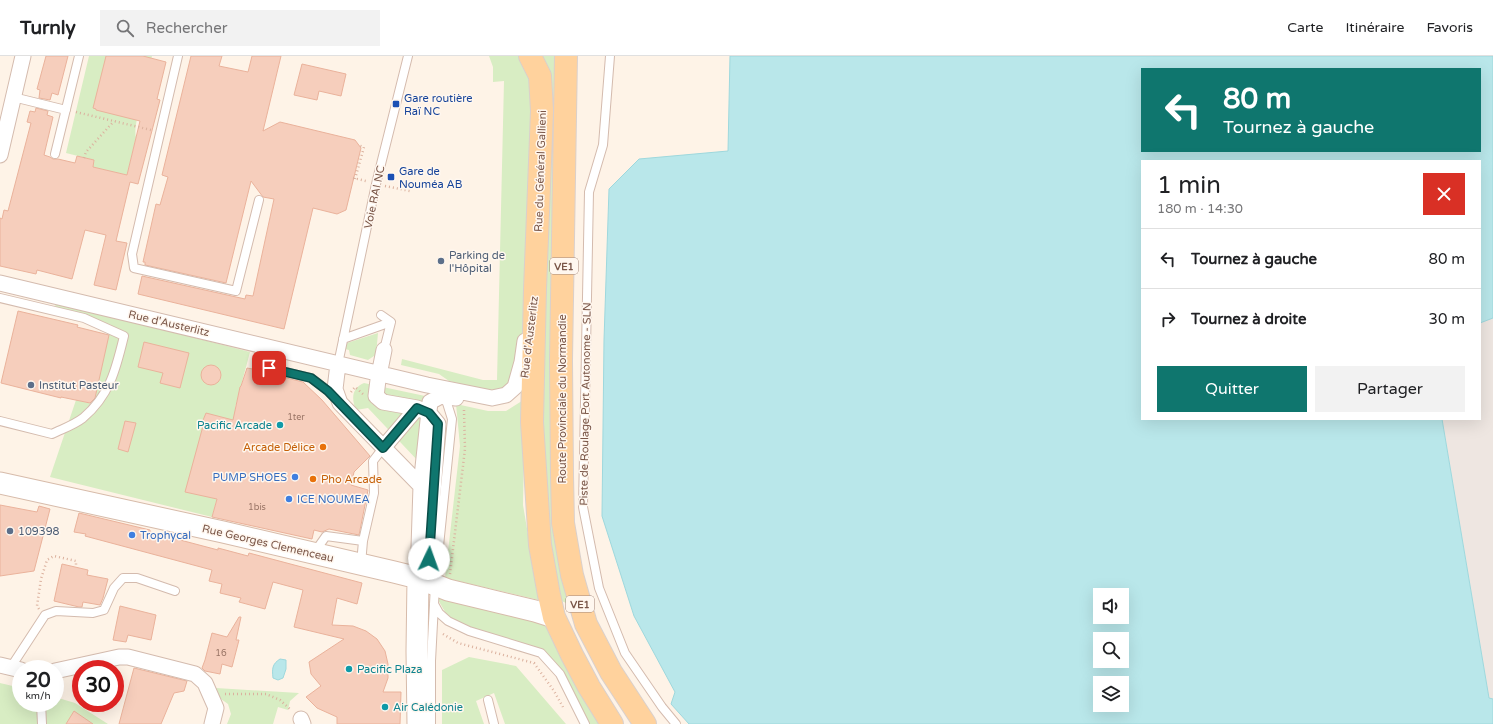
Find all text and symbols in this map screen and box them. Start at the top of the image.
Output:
search box [100,10,380,46]
text: Turnly [20,17,76,39]
icon: search [114,17,136,39]
text: Rechercher [146,19,227,37]
text: Carte [1287,19,1323,36]
text: Itinéraire [1345,19,1404,36]
text: Favoris [1426,19,1473,36]
text: 80 m [1223,82,1291,116]
icon: left [1157,84,1209,136]
place label: Gare routière Raï NC [404,92,473,118]
marker: Gare routière Raï NC [391,99,401,109]
street label: Rue du Général Gallieni [532,110,549,232]
text: Tournez à gauche [1223,116,1374,138]
street label: Voie RAI NC [361,164,388,230]
place label: Gare de Nouméa AB [399,165,463,191]
text: 1 min [1157,171,1221,200]
marker: Gare de Nouméa AB [386,172,396,182]
button: close [1423,173,1465,215]
text: 180 m · 14:30 [1157,201,1243,217]
icon: left [1157,248,1179,270]
place label: Parking de l'Hôpital [449,249,505,275]
text: Tournez à gauche [1191,250,1317,268]
text: 80 m [1428,250,1465,268]
marker: Parking de l'Hôpital [436,256,446,266]
road number: VE1 [550,258,578,274]
street label: Rue d'Austerlitz [518,295,541,379]
street label: Piste de Roulage Port Autonome - SLN [577,302,594,506]
street label: Rue d'Austerlitz [127,308,211,339]
icon: right [1157,308,1179,330]
text: Tournez à droite [1191,310,1306,328]
text: 30 m [1428,310,1465,328]
street label: Route Provinciale du Normandie [556,314,569,484]
pin [252,351,286,385]
icon: arrive [258,357,280,379]
button: Quitter [1157,366,1307,412]
button: Partager [1315,366,1465,412]
place label: Institut Pasteur [39,379,119,392]
marker: Institut Pasteur [26,380,36,390]
house number: 1ter [287,412,305,423]
place label: Pacific Arcade [197,419,272,432]
marker: Pacific Arcade [275,420,285,430]
place label: Arcade Délice [243,441,315,454]
marker: Arcade Délice [318,442,328,452]
place label: PUMP SHOES [213,471,287,484]
marker: PUMP SHOES [290,472,300,482]
place label: Pho Arcade [321,473,382,486]
marker: Pho Arcade [308,474,318,484]
place label: ICE NOUMEA [297,493,370,506]
marker: ICE NOUMEA [284,494,294,504]
house number: 1bis [248,502,266,513]
street label: Rue Georges Clemenceau [201,522,335,565]
place label: 109398 [18,525,60,538]
marker: 109398 [5,526,15,536]
place label: Trophycal [140,529,191,542]
marker: Trophycal [127,530,137,540]
position arrow [408,538,450,580]
map controls [1093,588,1129,712]
button: sound [1093,588,1129,624]
road number: VE1 [566,596,594,612]
button: search [1093,632,1129,668]
house number: 16 [215,648,227,659]
speed limit sign: 30 [72,660,124,712]
place label: Pacific Plaza [357,663,423,676]
marker: Pacific Plaza [344,664,354,674]
text: 20 [25,669,51,693]
button: layers [1093,676,1129,712]
text: km/h [25,690,51,702]
place label: Air Calédonie [393,701,463,714]
marker: Air Calédonie [380,702,390,712]

